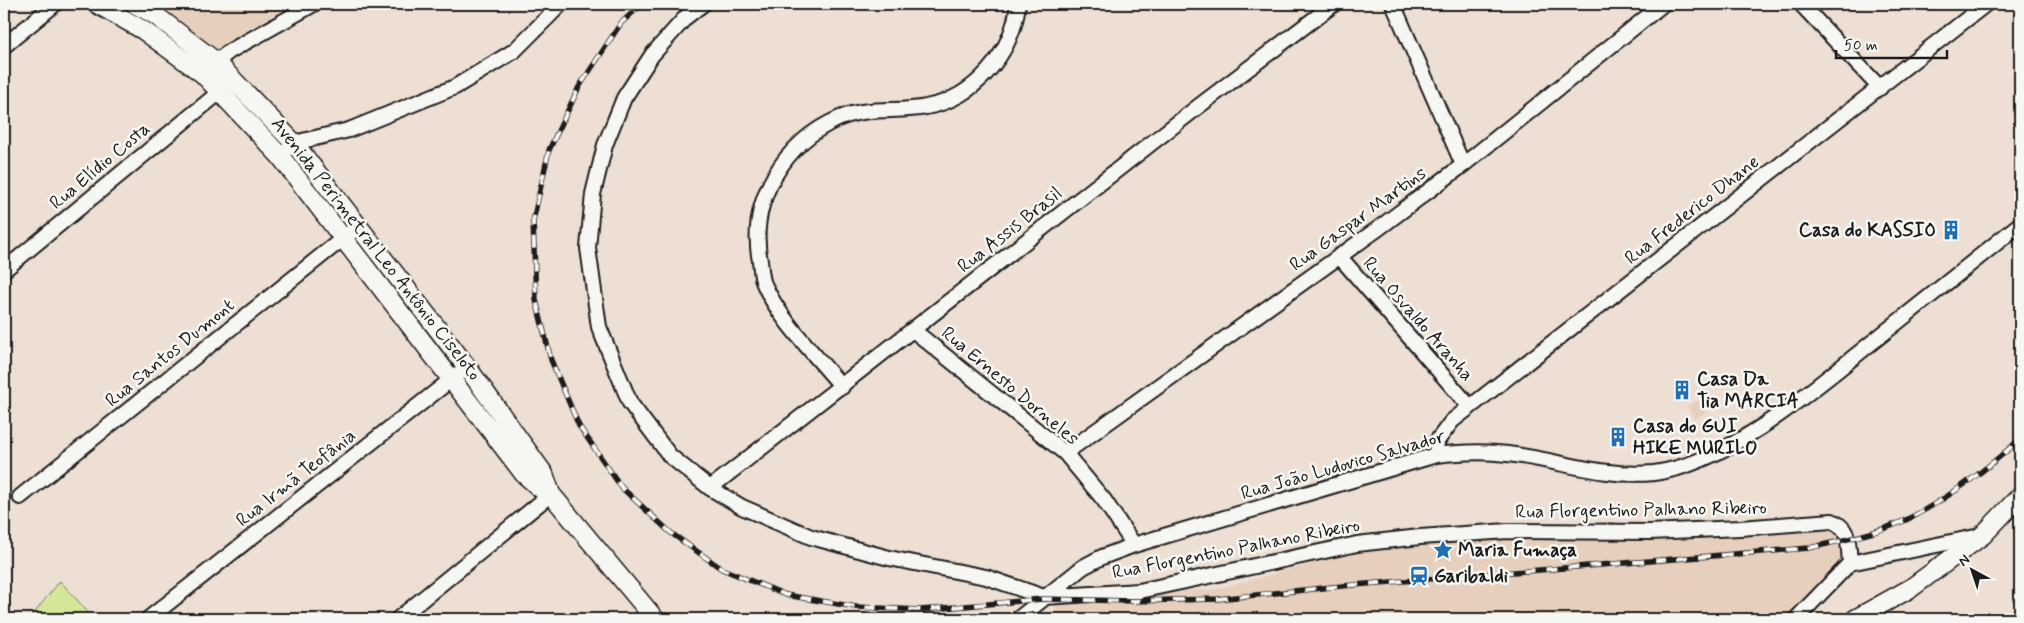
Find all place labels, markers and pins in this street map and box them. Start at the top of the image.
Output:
place label: Casa do KASSIO [1799,218,1936,243]
building icon: Casa do KASSIO [1940,219,1962,241]
place label: Casa Da Tia MARCIA [1697,367,1798,414]
building icon: Casa Da Tia MARCIA [1671,379,1693,401]
place label: Casa do GUI HIKE MURILO [1633,414,1757,461]
building icon: Casa do GUI HIKE MURILO [1607,426,1629,448]
place label: Maria Fumaça [1458,538,1577,563]
place icon: Maria Fumaça [1432,539,1454,561]
place label: Garibaldi [1434,564,1508,589]
station icon: Garibaldi [1408,565,1430,587]

